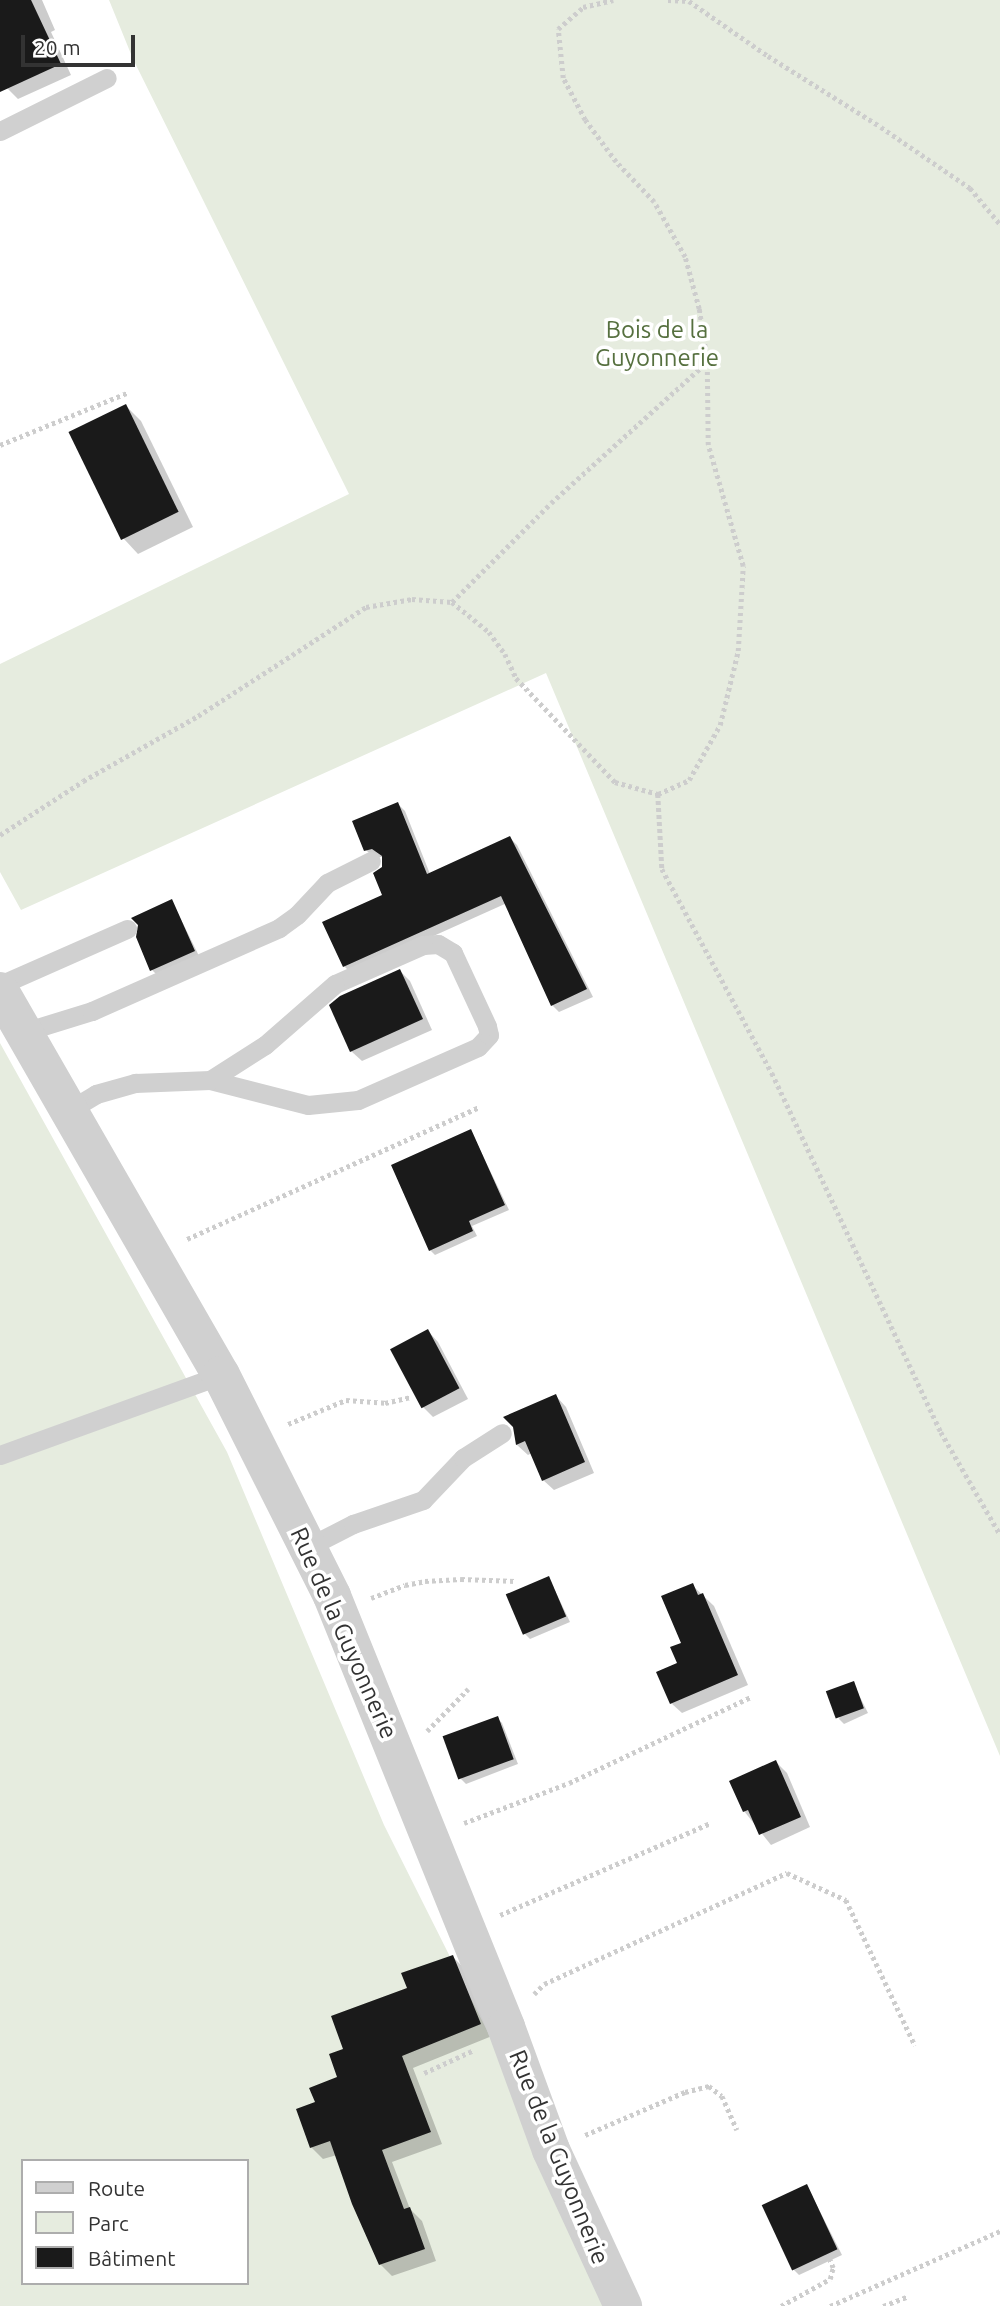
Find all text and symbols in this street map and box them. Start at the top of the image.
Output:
scale bar [24,21,138,65]
text: 20 m [34,35,81,59]
park label: Bois de la Guyonnerie [595,316,719,372]
street label: Rue de la Guyonnerie [284,1523,404,1743]
street label: Rue de la Guyonnerie [503,2046,615,2268]
legend [21,2159,248,2285]
text: Route [88,2176,145,2200]
text: Parc [88,2211,129,2235]
text: Bâtiment [88,2246,175,2270]

